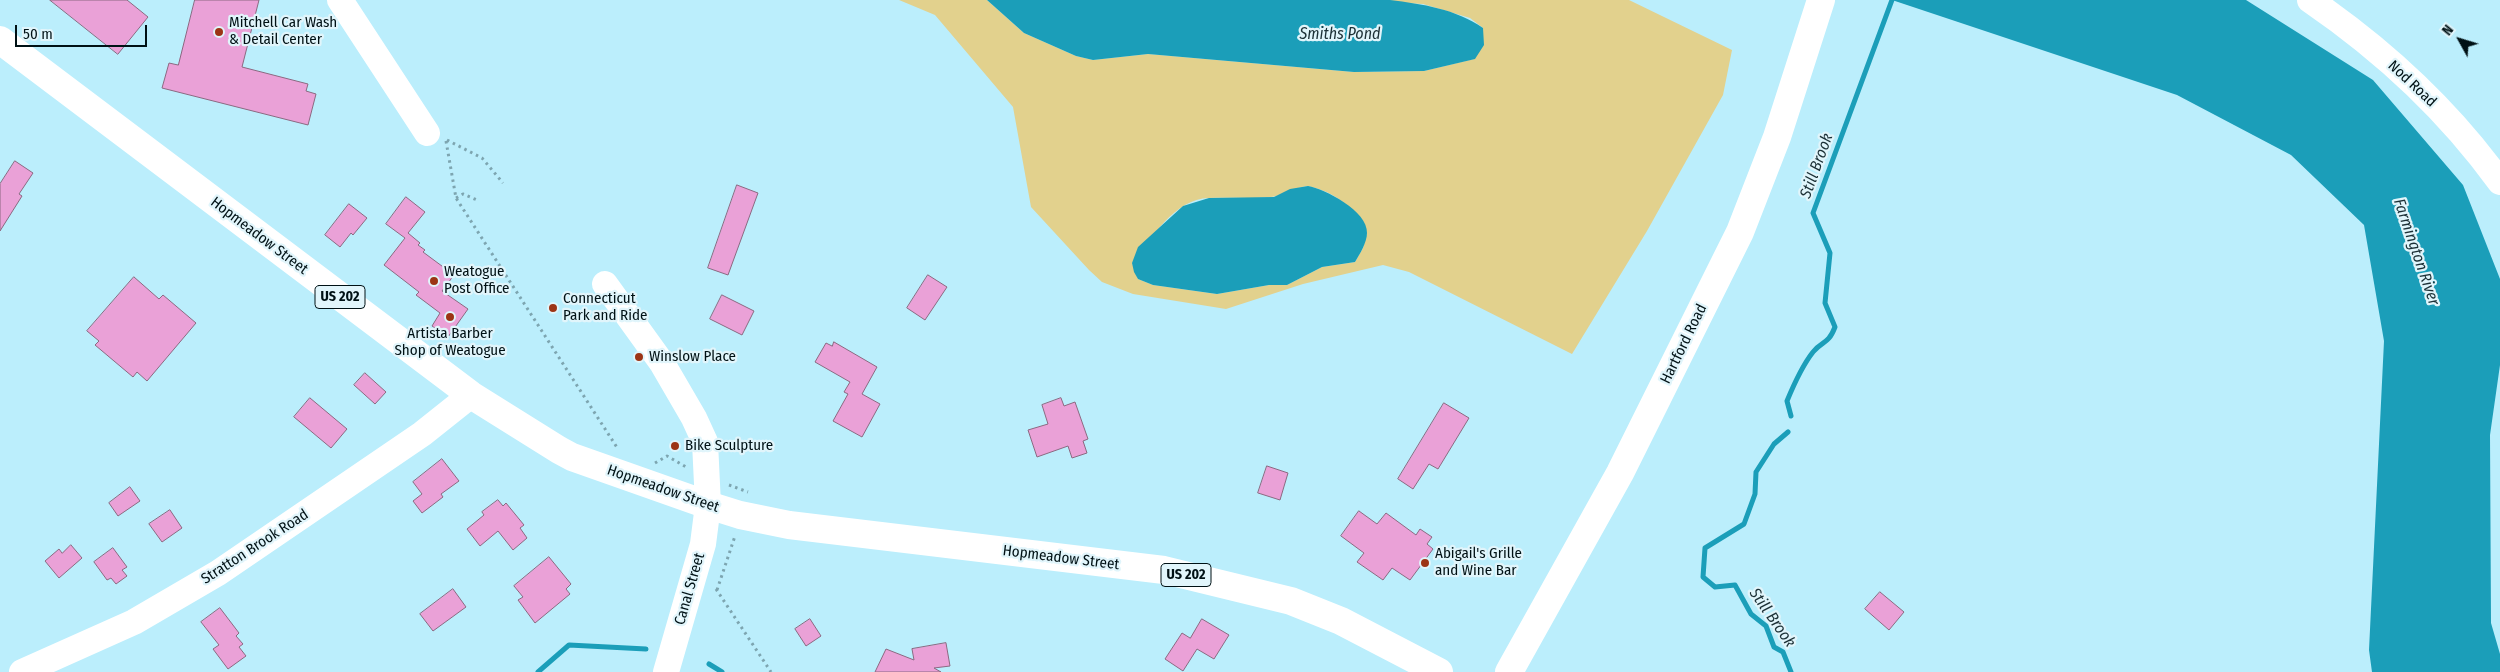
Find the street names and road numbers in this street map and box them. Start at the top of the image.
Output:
street label: Nod Road [2384,57,2440,111]
street label: Hopmeadow Street [207,194,311,278]
road number: US 202 [315,286,365,308]
street label: Hartford Road [1657,301,1711,387]
street label: Hopmeadow Street [605,461,721,517]
street label: Stratton Brook Road [198,506,312,588]
street label: Hopmeadow Street [1002,542,1120,574]
street label: Canal Street [671,551,709,627]
road number: US 202 [1161,564,1211,586]

